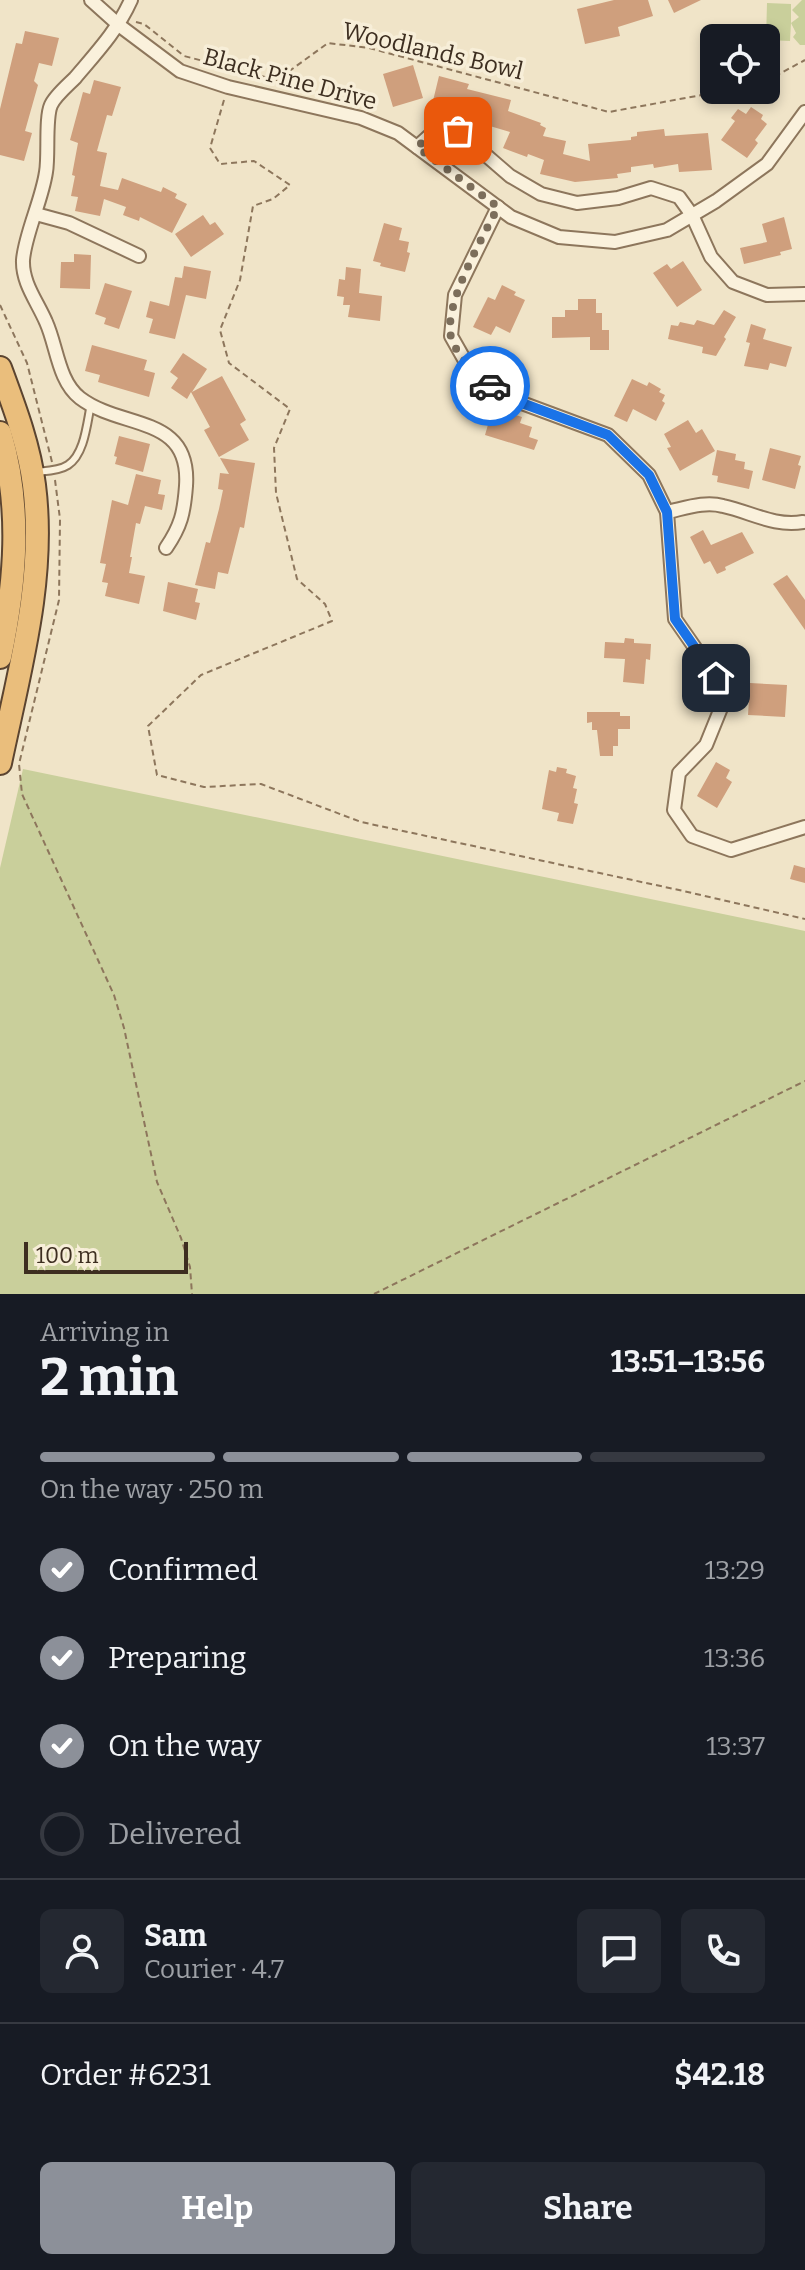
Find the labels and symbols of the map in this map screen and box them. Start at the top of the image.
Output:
street label: Woodlands Bowl [340,17,526,85]
street label: Black Pine Drive [200,42,380,116]
pin [424,97,492,165]
courier [450,346,530,426]
pin [682,644,750,712]
scale bar [24,1238,188,1274]

